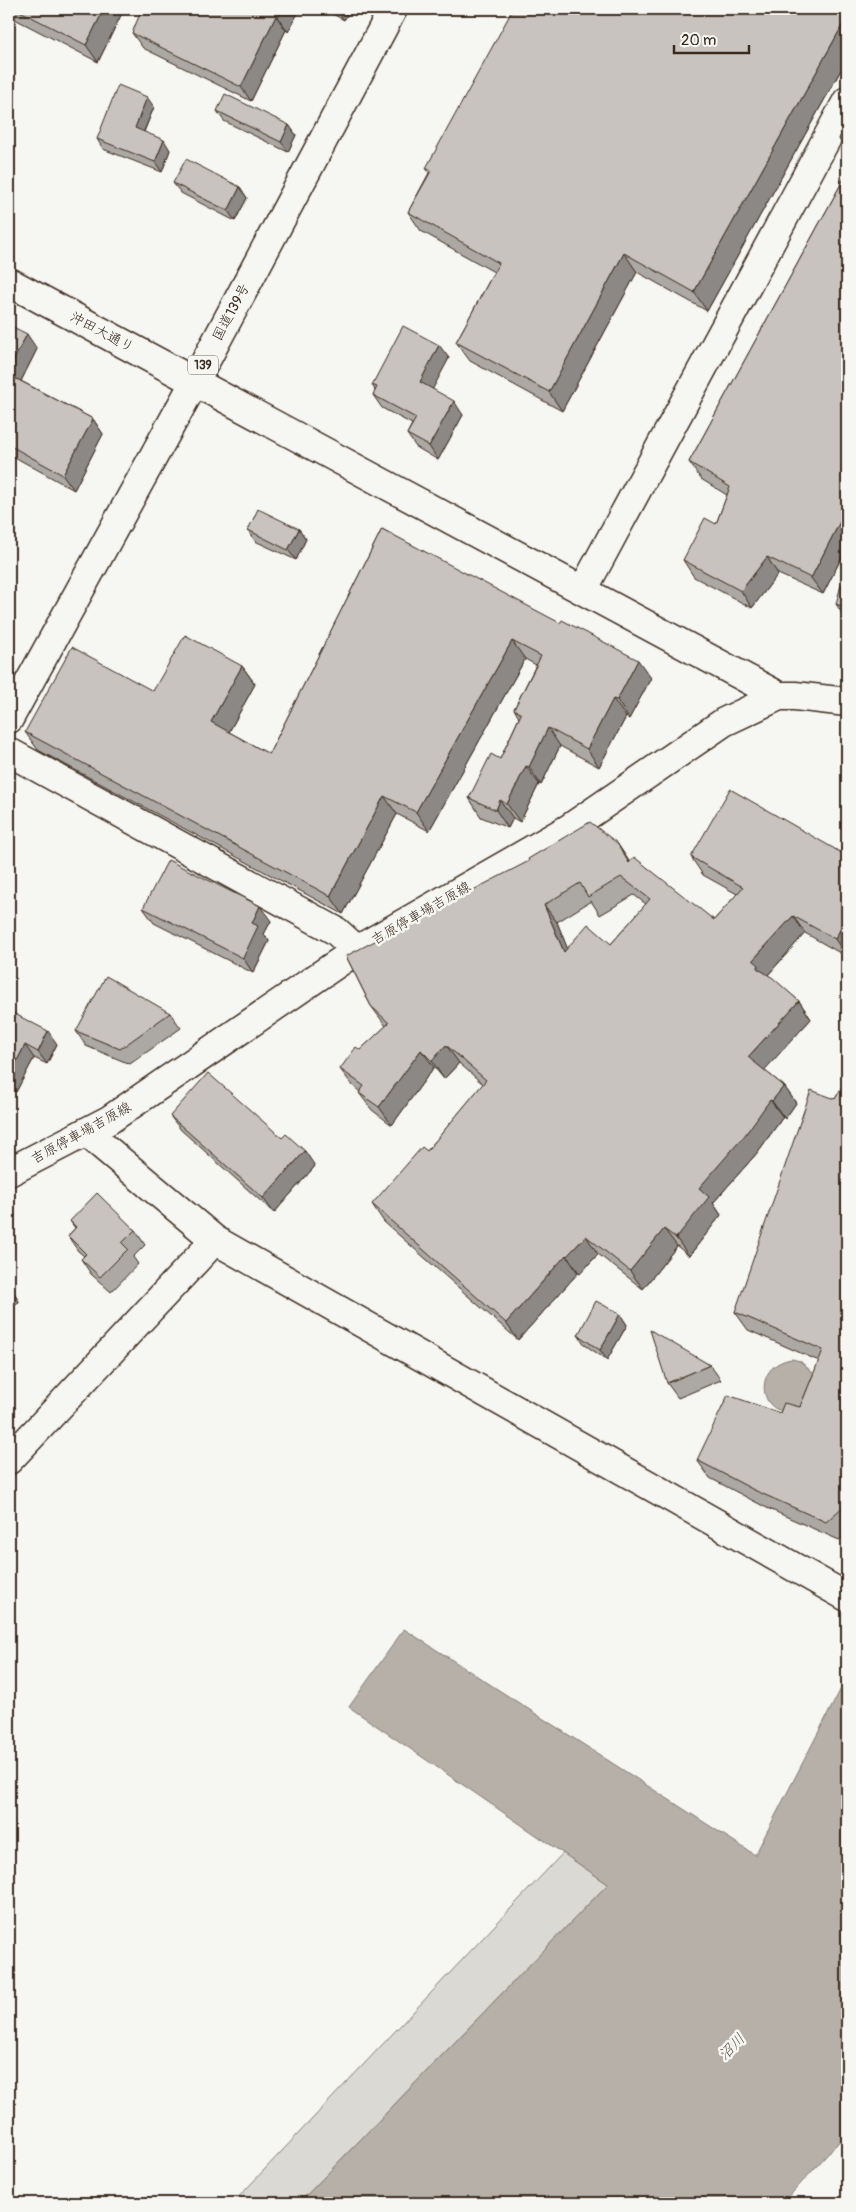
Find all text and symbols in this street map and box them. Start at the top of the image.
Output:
scale bar [674,22,748,54]
text: 20 m [681,31,716,50]
street label: 国道139号 [209,280,253,344]
street label: 沖田大通り [67,308,137,356]
road number: 139 [188,356,218,374]
street label: 吉原停車場吉原線 [368,878,474,948]
street label: 吉原停車場吉原線 [28,1098,134,1168]
water label: 沼川 [715,2030,749,2064]

